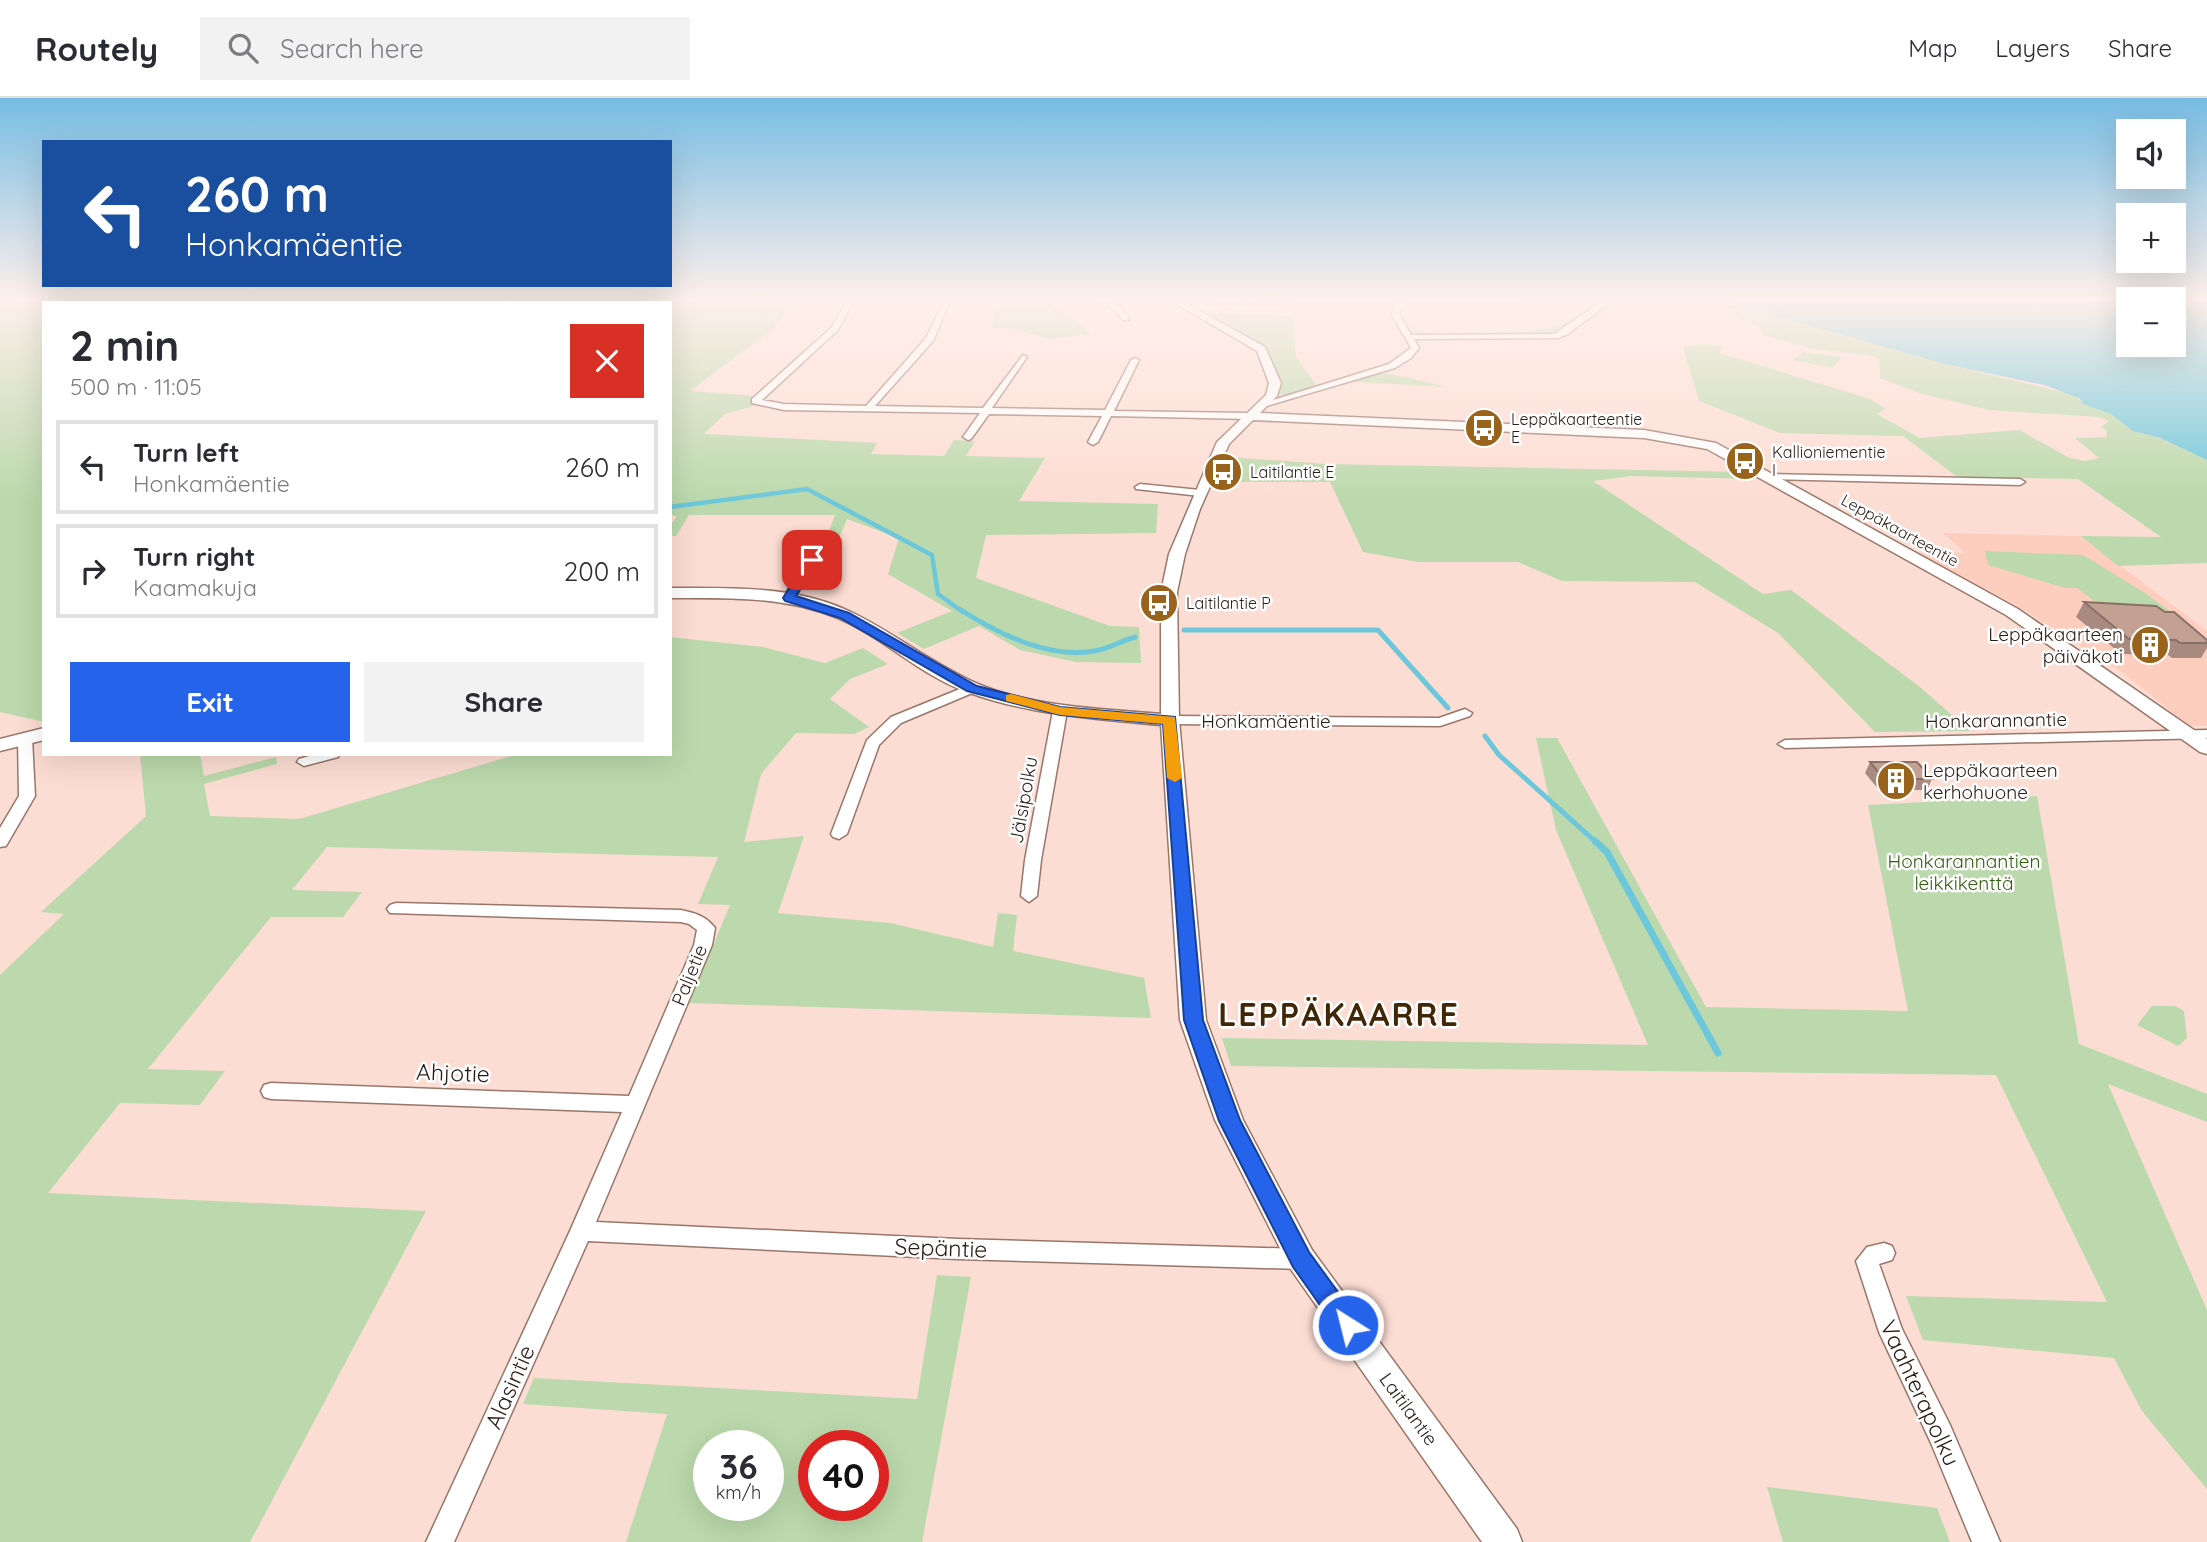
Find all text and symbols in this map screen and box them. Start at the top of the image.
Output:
search box [200,17,690,80]
text: Routely [35,28,158,69]
icon: search [224,29,262,67]
text: Search here [280,32,424,65]
text: Map [1908,33,1957,63]
text: Layers [1995,33,2070,63]
text: Share [2108,33,2172,63]
map controls [2116,119,2186,357]
button: sound [2116,119,2186,189]
text: 260 m [185,163,329,224]
icon: left [70,168,161,259]
button: + [2116,203,2186,273]
text: Honkamäentie [185,224,403,264]
button: − [2116,287,2186,357]
text: 2 min [70,319,179,372]
button: close [570,324,644,398]
text: 500 m · 11:05 [70,372,202,401]
bus stop icon: Leppäkaarteentie E [1463,407,1505,449]
place label: Leppäkaarteentie E [1511,409,1642,447]
text: Turn left [133,436,240,469]
bus stop icon: Kallioniementie I [1724,440,1766,482]
place label: Kallioniementie I [1772,442,1885,480]
icon: left [74,448,112,486]
text: 260 m [565,451,640,484]
bus stop icon: Laitilantie E [1202,451,1244,493]
place label: Laitilantie E [1250,462,1334,482]
text: Honkamäentie [133,469,290,498]
street label: Leppäkaarteentie [1838,489,1962,571]
pin [782,530,842,590]
text: Turn right [133,540,255,573]
icon: arrive [793,541,831,579]
icon: right [74,552,112,590]
text: 200 m [564,555,640,588]
text: Kaamakuja [133,573,257,602]
bus stop icon: Laitilantie P [1138,582,1180,624]
place label: Laitilantie P [1186,593,1271,613]
place label: Leppäkaarteen päiväkoti [1988,622,2123,668]
building icon: Leppäkaarteen päiväkoti [2129,624,2171,666]
button: Exit [70,662,350,742]
button: Share [364,662,644,742]
street label: Honkarannantie [1925,707,2067,733]
street label: Honkamäentie [1201,709,1331,733]
street label: Jälsipolku [1004,755,1042,845]
place label: Leppäkaarteen kerhohuone [1923,758,2058,804]
building icon: Leppäkaarteen kerhohuone [1875,760,1917,802]
park label: Honkarannantien leikkikenttä [1887,849,2041,895]
street label: Paljetie [666,941,712,1009]
district label: LEPPÄKAARRE [1218,994,1460,1034]
street label: Ahjotie [416,1057,490,1088]
street label: Sepäntie [894,1231,988,1264]
position arrow [1311,1288,1385,1362]
street label: Vaahterapolku [1874,1315,1967,1470]
street label: Alasintie [478,1340,541,1433]
street label: Laitilantie [1375,1368,1443,1450]
speed limit sign: 40 [798,1430,889,1521]
text: 36 [719,1444,758,1488]
text: km/h [716,1481,761,1504]

